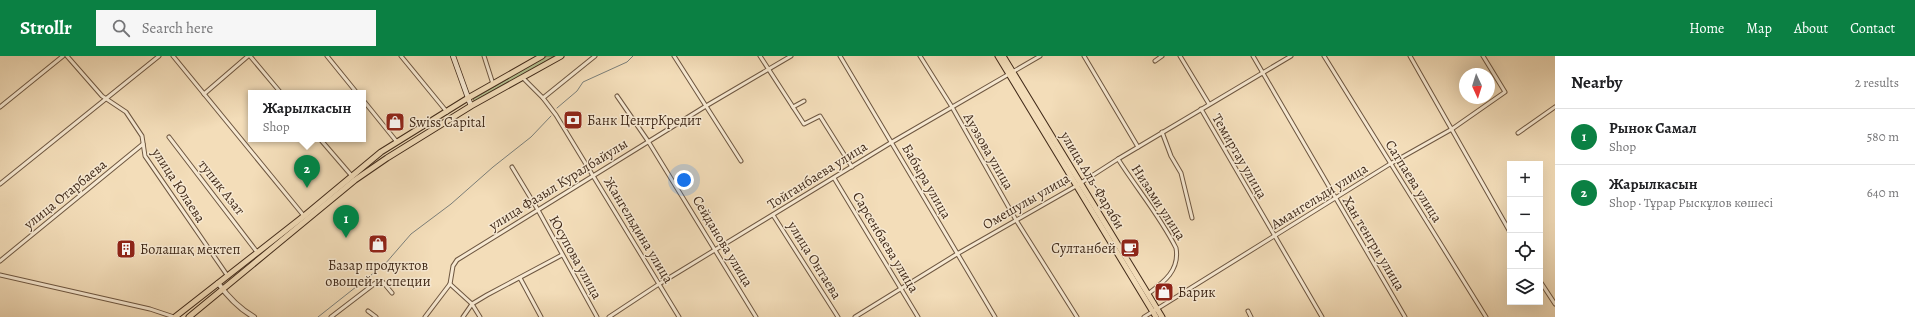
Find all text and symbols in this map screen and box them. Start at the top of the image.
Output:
search box [96,10,376,46]
text: Strollr [20,15,72,41]
icon: search [110,17,132,39]
text: Search here [142,18,213,38]
text: Home [1689,19,1724,38]
text: Map [1746,19,1772,38]
text: About [1794,19,1828,38]
text: Contact [1850,19,1895,38]
north arrow [1459,68,1495,104]
text: Nearby [1571,71,1622,94]
text: 2 results [1855,74,1899,91]
popup [248,90,366,142]
text: Жарылкасын [263,98,351,118]
bank icon: Банк ЦентрКредит [562,109,584,131]
street label: Ауэзова улица [958,109,1018,193]
street label: Темиртау улица [1207,110,1272,203]
shop icon: Swiss Capital [384,111,406,133]
place label: Банк ЦентрКредит [587,111,701,130]
place label: Swiss Capital [409,113,486,132]
text: Shop [263,118,290,135]
text: Рынок Самал [1609,118,1697,138]
street label: улица Аль-Фараби [1055,127,1129,233]
text: 1 [1582,128,1586,145]
text: 580 m [1867,128,1899,145]
street label: улица Фазыл Куралбайулы [484,134,631,235]
street label: Сатпаева улица [1381,136,1447,227]
street label: Тойганбаева улица [764,137,871,214]
text: Shop [1609,138,1636,155]
street label: Бабыра улица [897,140,956,223]
street label: улица Юлаева [147,143,210,227]
street label: улица Отарбаева [19,155,111,234]
pin: 2 [294,155,320,188]
street label: тупик Азат [194,156,249,219]
street label: Амангельди улица [1266,159,1372,234]
street label: Низами улица [1127,161,1191,244]
map controls [1507,161,1543,305]
button: + [1507,161,1543,197]
street label: Омешулы улица [979,168,1074,234]
your location [674,170,694,190]
street label: Жангельдина улица [599,174,678,287]
text: Жарылкасын [1609,174,1698,194]
text: 2 [1581,184,1587,201]
text: 640 m [1867,184,1899,201]
street label: Сарсенбаева улица [848,188,924,297]
street label: Сейданова улица [688,192,758,291]
street label: Хан тенгри улица [1338,192,1410,295]
text: Shop · Тұрар Рыскұлов көшесі [1609,194,1773,211]
button: − [1507,197,1543,233]
pin: 1 [333,205,359,238]
street label: Юсупова улица [545,212,607,303]
street label: улица Онтаева [783,217,846,303]
shop icon: Базар продуктов овощей и специи [367,233,389,255]
button: locate [1507,233,1543,269]
cafe icon: Султанбей [1119,237,1141,259]
building icon: Болашақ мектеп [115,238,137,260]
place label: Султанбей [1051,239,1116,258]
place label: Болашақ мектеп [140,240,240,259]
place label: Базар продуктов овощей и специи [325,256,431,291]
button: layers [1507,269,1543,305]
shop icon: Барик [1153,281,1175,303]
place label: Барик [1178,283,1216,302]

